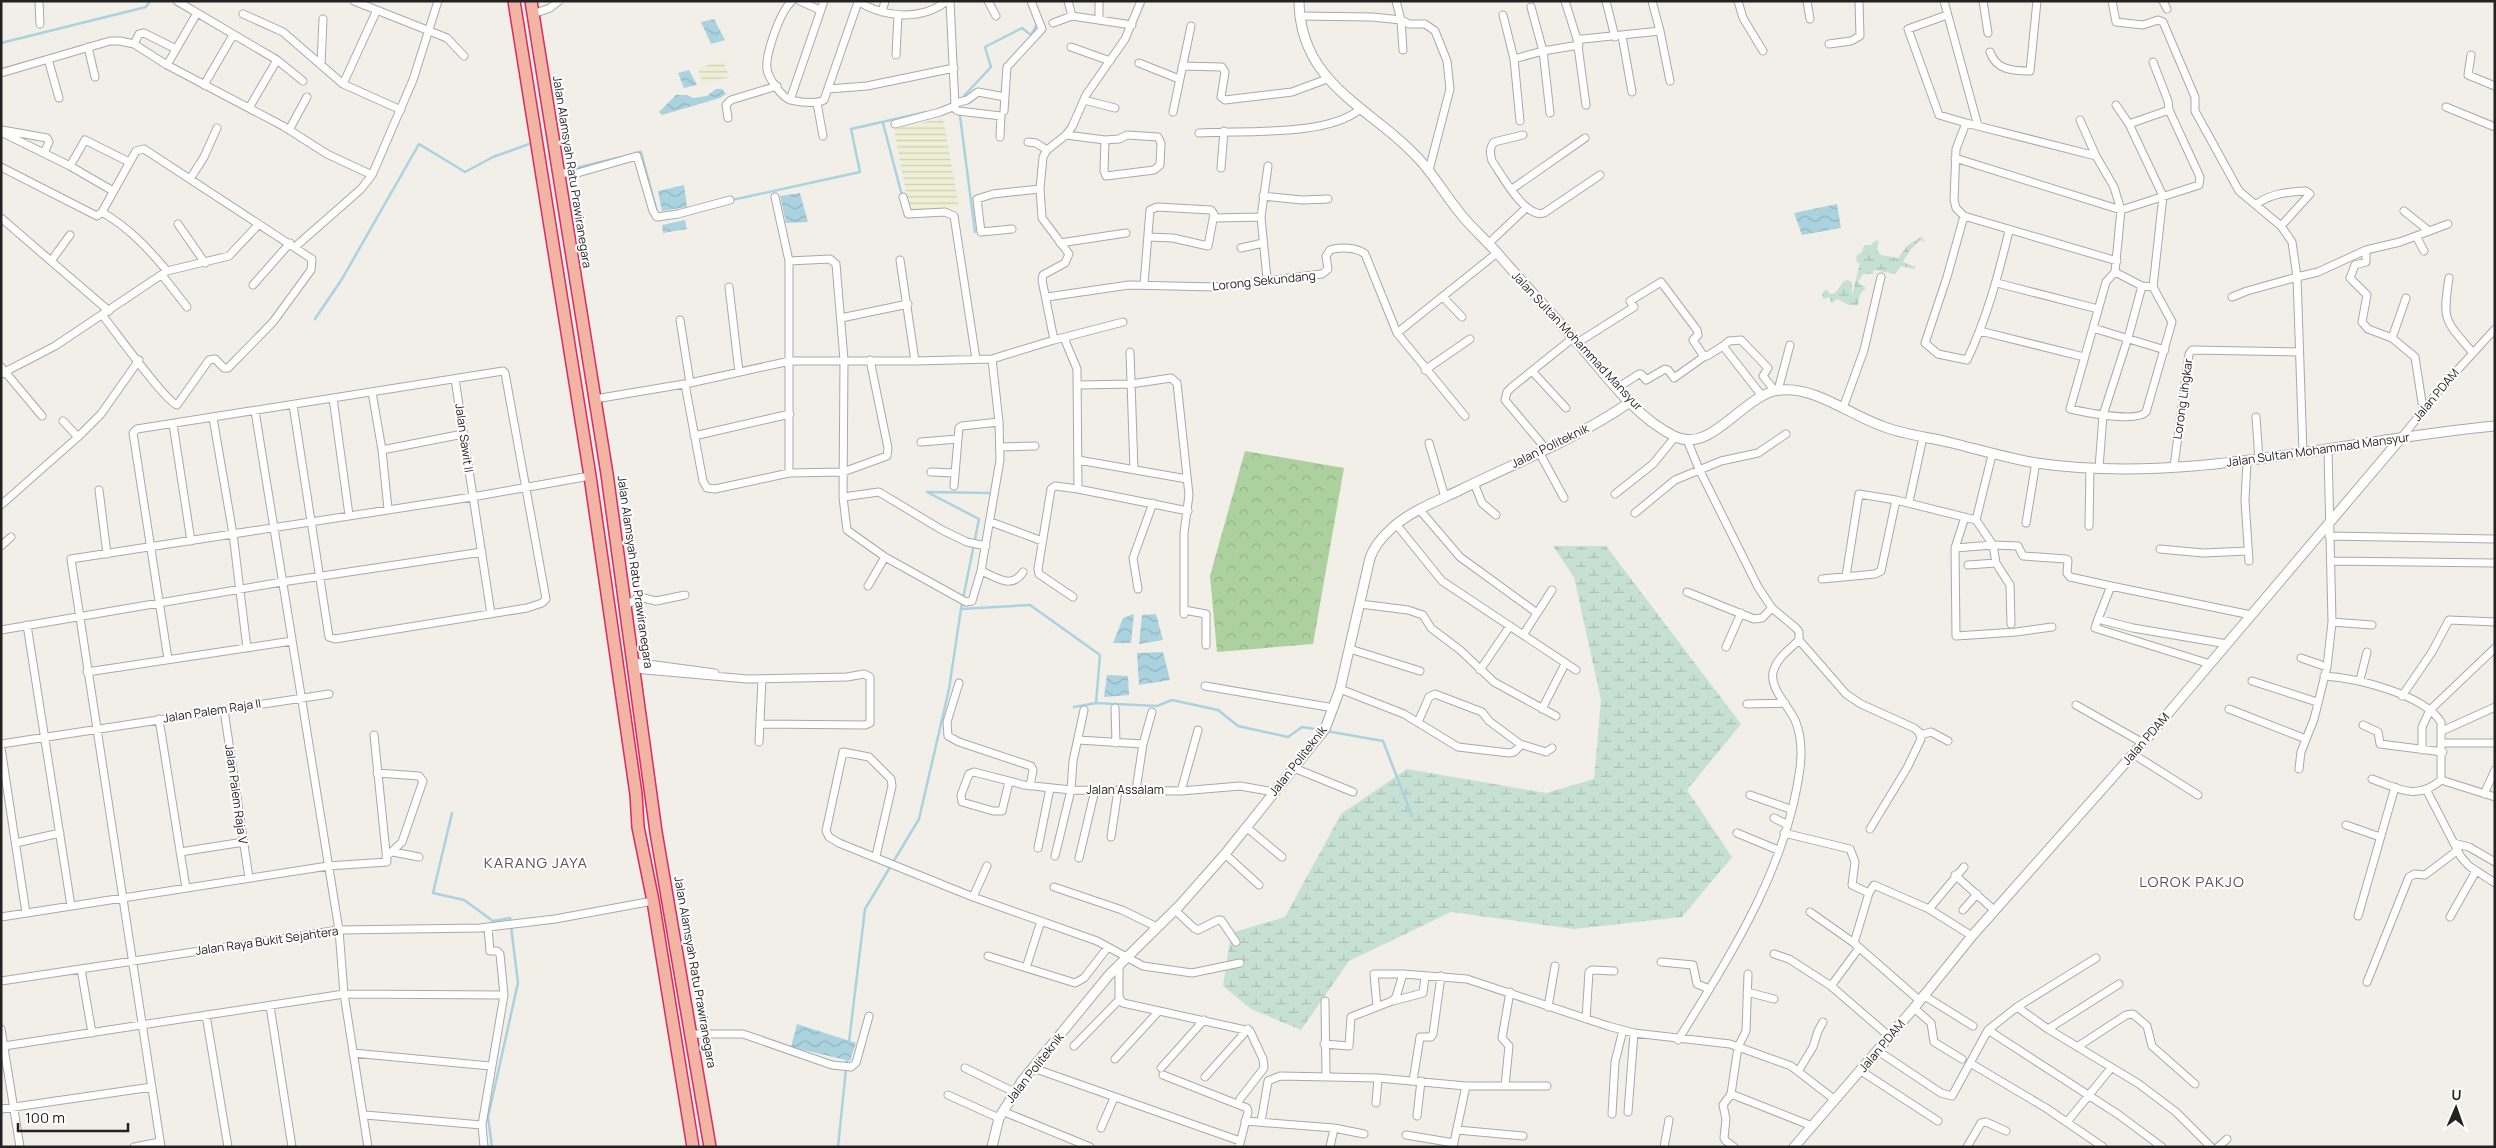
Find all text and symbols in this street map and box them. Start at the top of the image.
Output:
street label: Jalan Alamsyah Ratu Prawiranegara [549,75,596,269]
street label: Lorong Sekundang [1211,267,1316,294]
street label: Jalan Sultan Mohammad Mansyur [1508,267,1647,415]
street label: Lorong Lihgkar [2168,357,2197,440]
street label: Jalan PDAM [2409,365,2463,425]
street label: Jalan Sawit II [451,402,478,474]
street label: Jalan Politeknik [1508,419,1592,472]
street label: Jalan Sultan Mohammad Mansyur [2225,428,2411,471]
street label: Jalan Alamsyah Ratu Prawiranegara [614,474,657,669]
street label: Jalan Palem Raja II [162,694,262,727]
street label: Jalan PDAM [2118,709,2173,768]
street label: Jalan Politeknik [1265,721,1331,799]
street label: Jalan Palem Raja V [221,743,252,846]
street label: Jalan Assalam [1086,781,1164,798]
district label: KARANG JAYA [484,852,588,873]
district label: LOROK PAKJO [2139,871,2245,892]
street label: Jalan Alamsyah Ratu Prawiranegara [670,875,721,1069]
street label: Jalan Raya Bukit Sejahtera [194,922,340,959]
street label: Jalan PDAM [1855,1016,1909,1076]
street label: Jalan Politeknik [1002,1028,1068,1106]
north arrow [2431,1083,2481,1133]
text: U [2451,1085,2462,1104]
scale bar [18,1100,128,1132]
text: 100 m [25,1107,65,1128]

